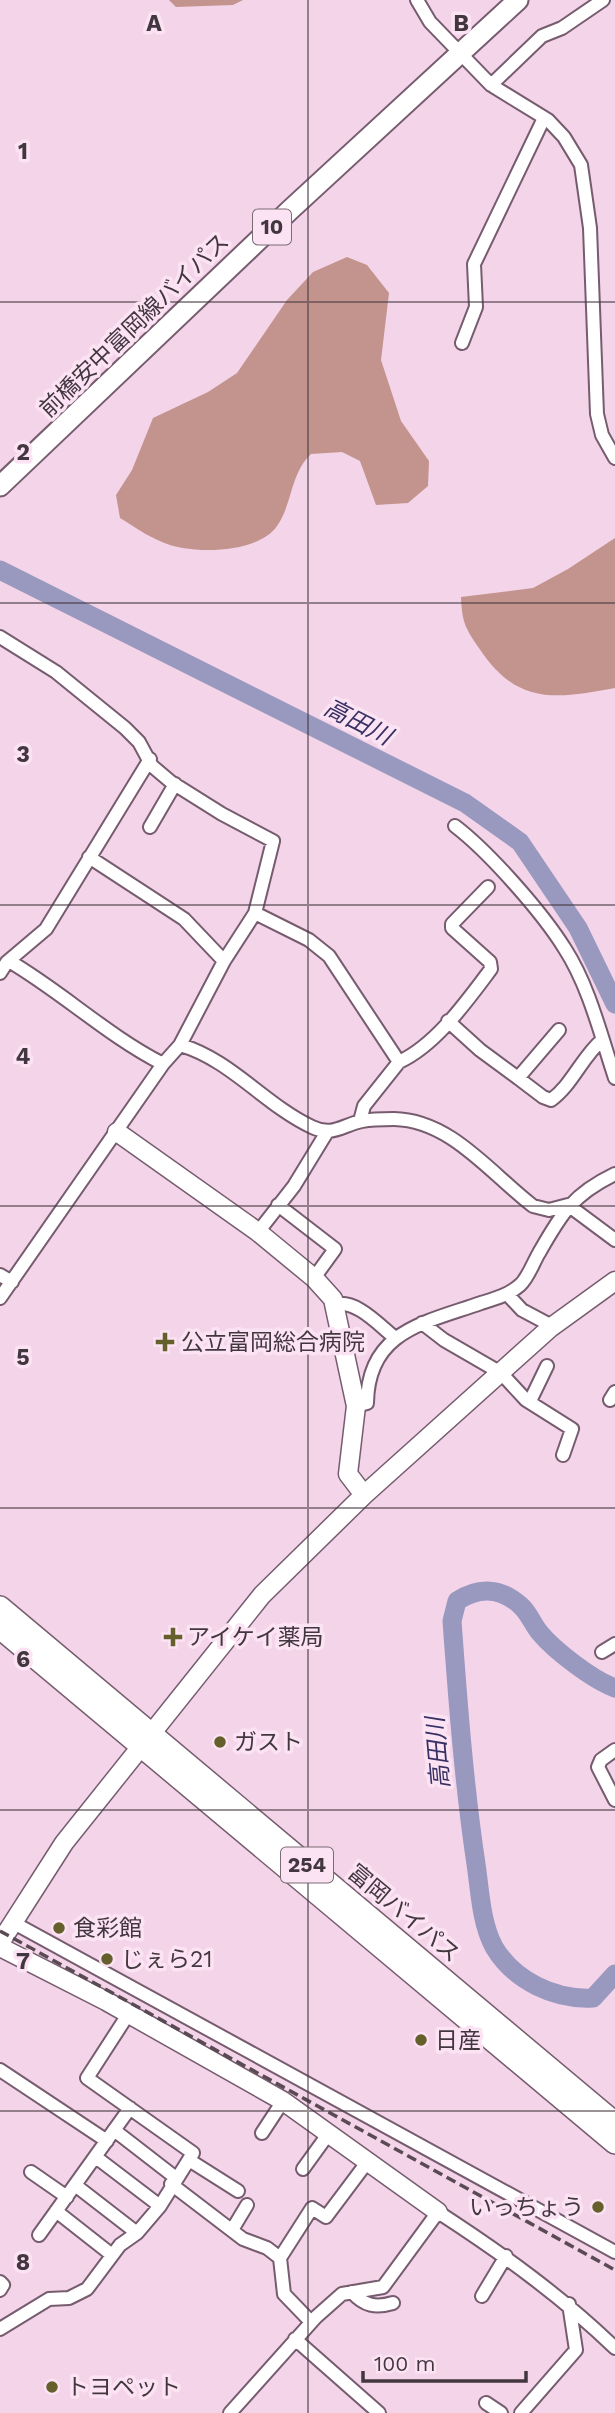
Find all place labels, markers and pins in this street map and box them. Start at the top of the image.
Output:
place label: 公立富岡総合病院 [181,1329,365,1356]
marker: 公立富岡総合病院 [155,1332,175,1352]
place label: アイケイ薬局 [187,1624,323,1651]
marker: アイケイ薬局 [165,1629,181,1645]
place label: ガスト [234,1729,303,1756]
marker: ガスト [212,1734,228,1750]
place label: 食彩館 [73,1915,142,1942]
marker: 食彩館 [51,1920,67,1936]
place label: じぇら21 [121,1946,212,1973]
marker: じぇら21 [99,1951,115,1967]
place label: 日産 [435,2027,481,2054]
marker: 日産 [413,2032,429,2048]
place label: いっちょう [469,2194,584,2221]
marker: いっちょう [590,2199,606,2215]
place label: トヨペット [66,2374,181,2401]
marker: トヨペット [44,2379,60,2395]

